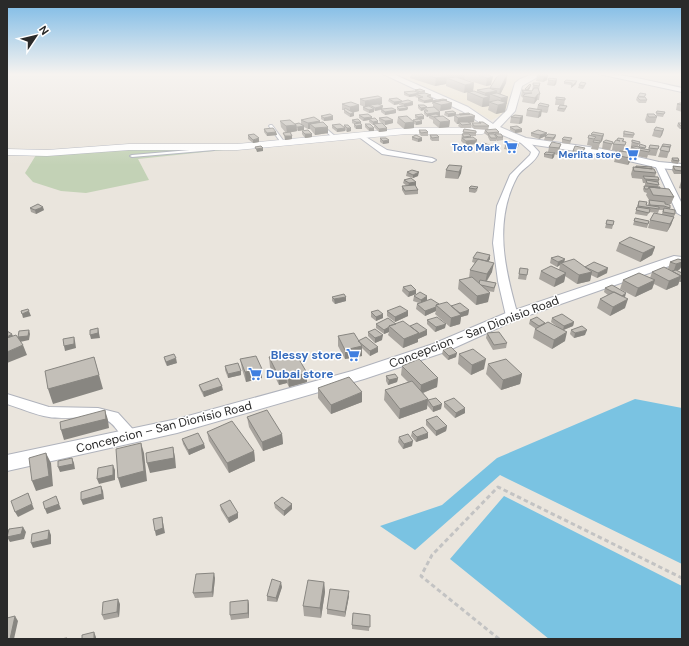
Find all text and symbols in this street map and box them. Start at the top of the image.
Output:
north arrow [16,16,56,56]
text: N [36,23,52,38]
supermarket icon: Toto Mark [503,139,519,155]
place label: Toto Mark [452,141,500,154]
supermarket icon: Merlita store [624,146,640,162]
place label: Merlita store [559,148,621,161]
street label: Concepcion – San Dionisio Road [387,292,561,372]
place label: Blessy store [271,347,342,363]
supermarket icon: Blessy store [345,347,361,363]
supermarket icon: Dubai store [247,366,263,382]
place label: Dubai store [266,366,333,382]
street label: Concepcion – San Dionisio Road [74,397,254,457]

